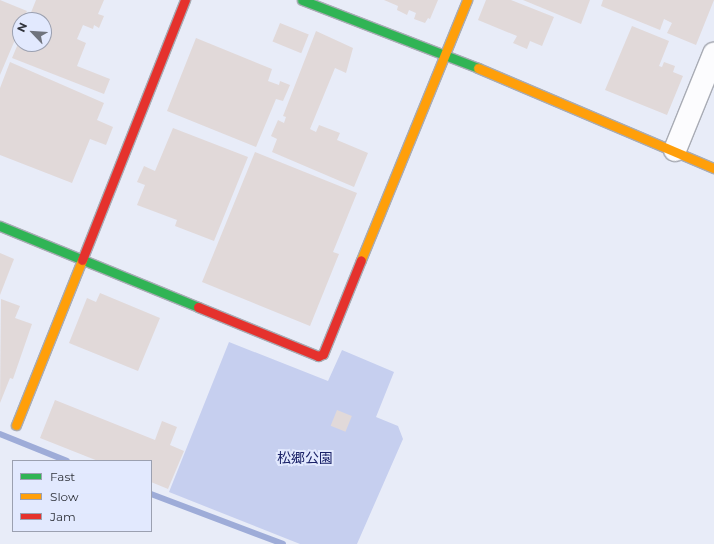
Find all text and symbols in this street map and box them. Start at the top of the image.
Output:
north arrow [12,12,52,52]
text: N [14,20,30,34]
park label: 松郷公園 [277,450,333,466]
legend [12,460,152,532]
text: Fast [50,469,75,484]
text: Slow [50,489,79,504]
text: Jam [50,509,76,524]

